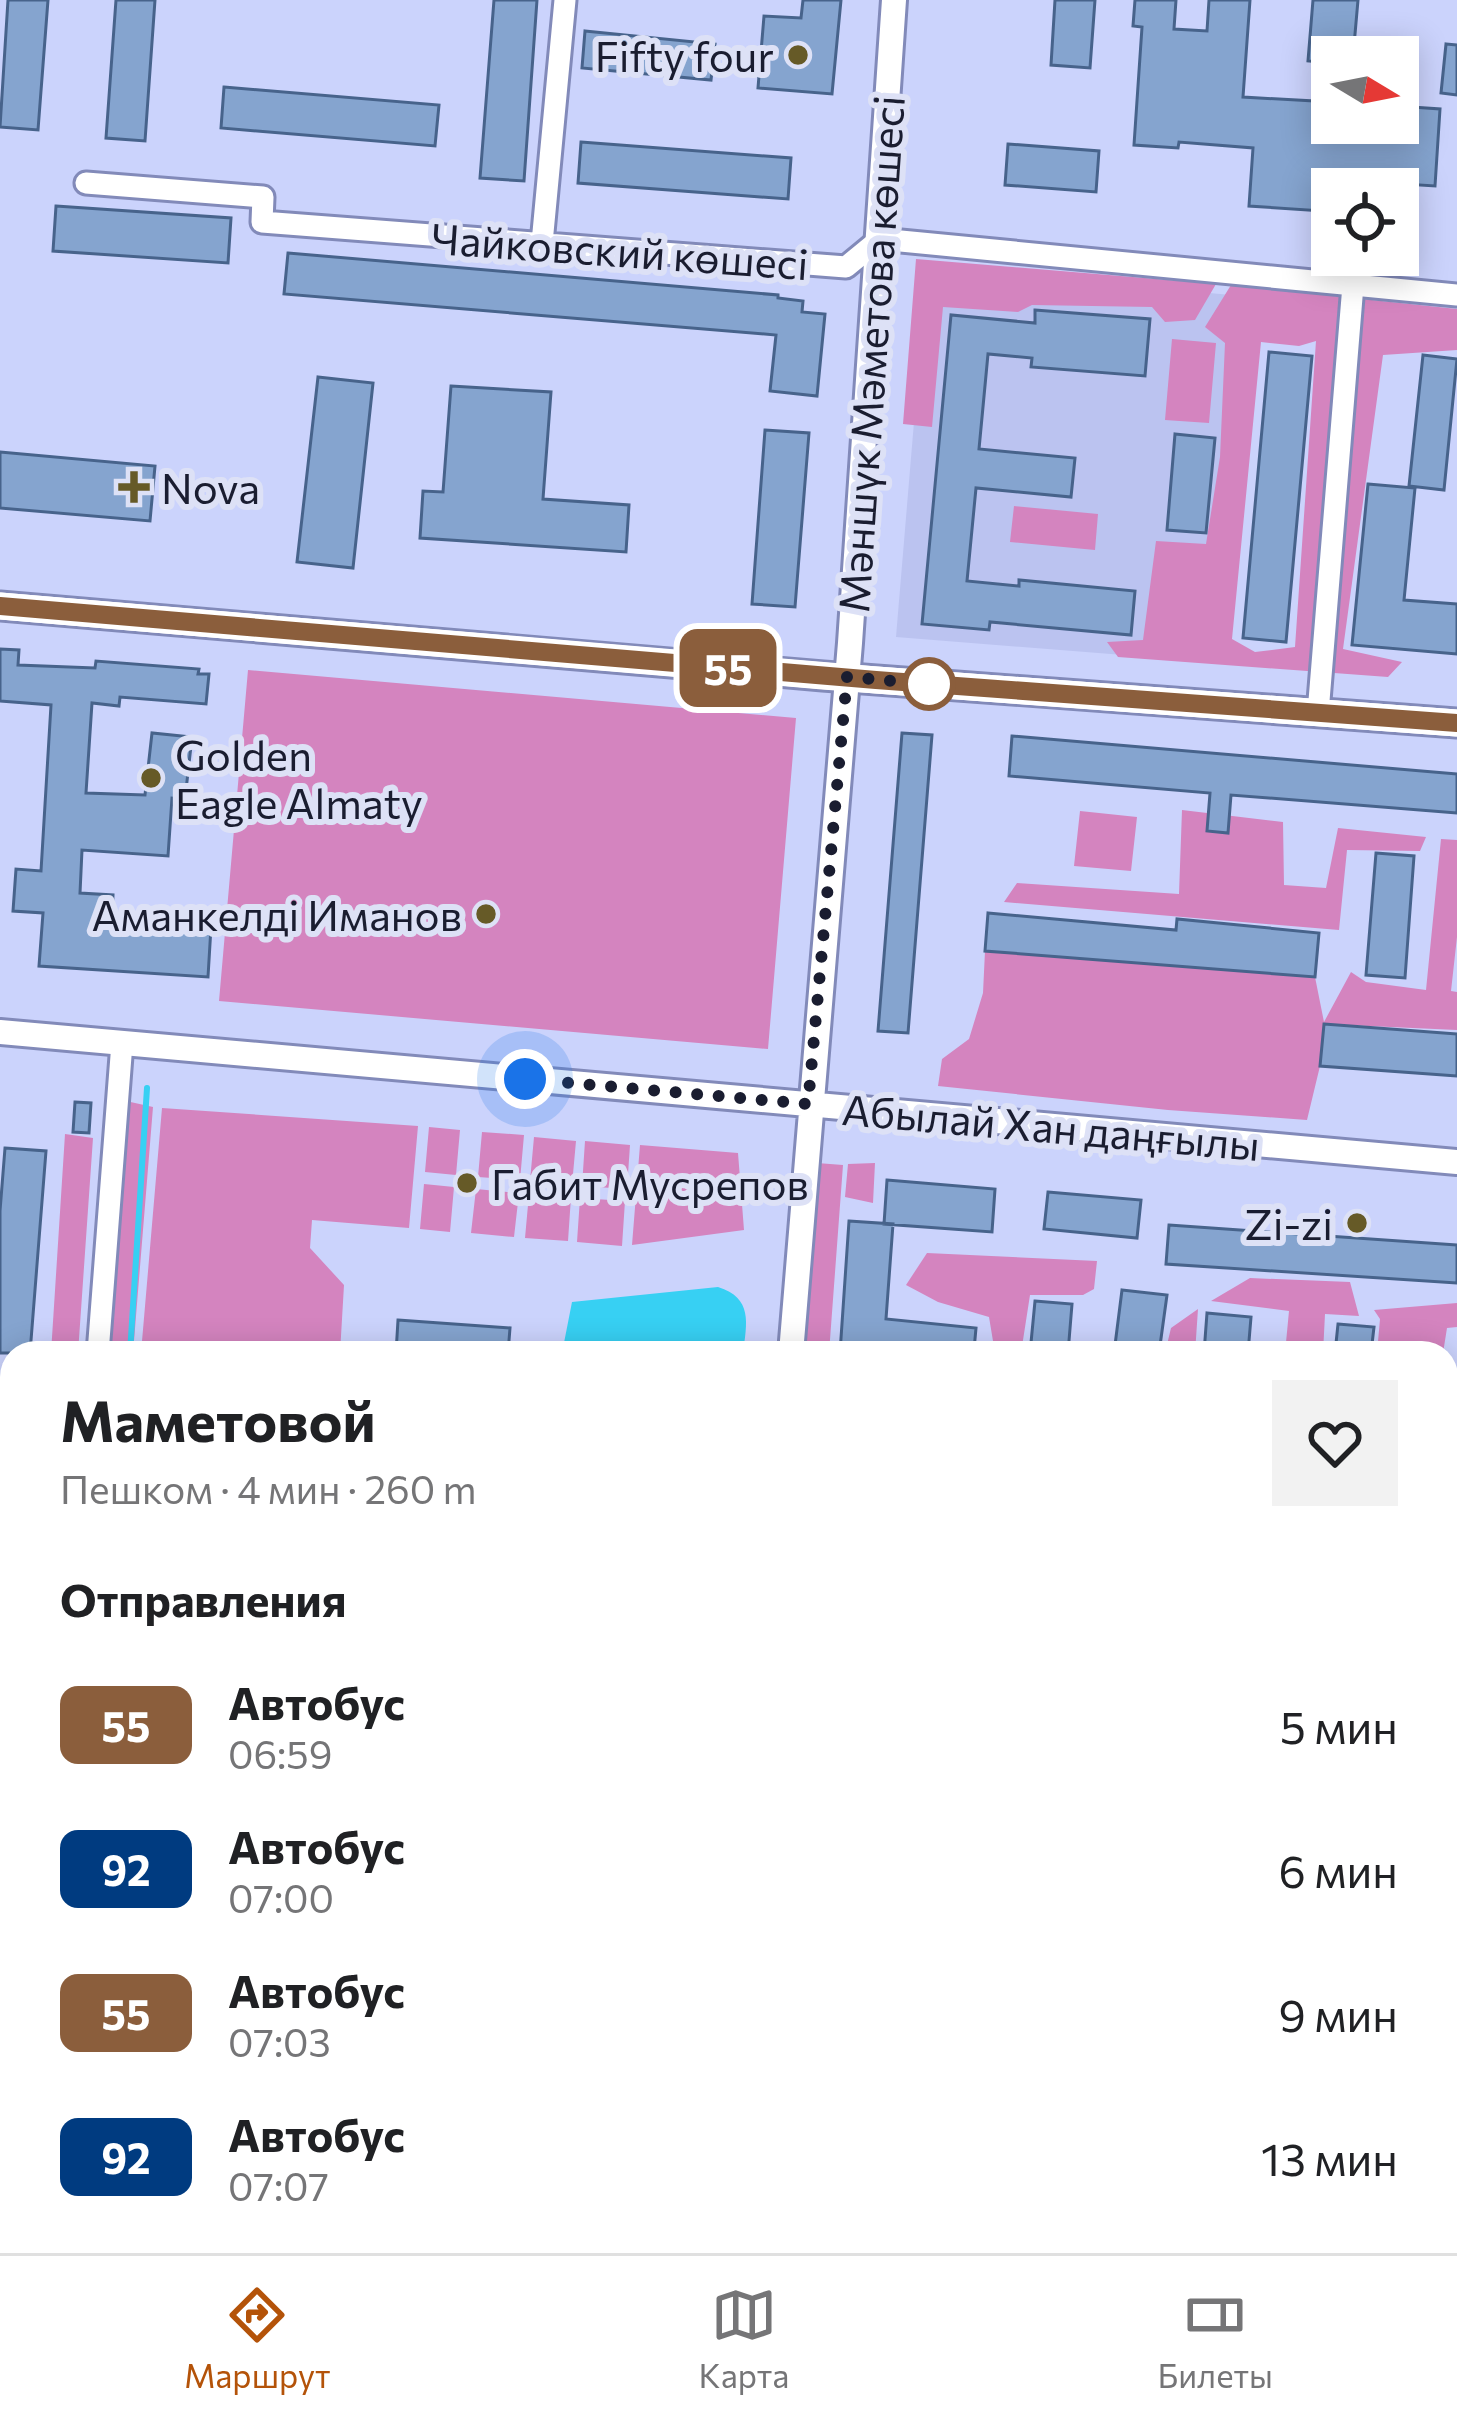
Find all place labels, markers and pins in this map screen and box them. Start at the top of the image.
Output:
place label: Fifty four [595,29,774,81]
marker: Fifty four [785,42,811,68]
place label: Nova [161,461,260,513]
marker: Nova [118,471,150,503]
unlabelled marker [904,659,954,709]
place label: Golden Eagle Almaty [175,728,423,828]
marker: Golden Eagle Almaty [138,765,164,791]
place label: Аманкелді Иманов [91,888,462,940]
marker: Аманкелді Иманов [473,901,499,927]
place label: Габит Мусрепов [491,1157,809,1209]
marker: Габит Мусрепов [454,1170,480,1196]
place label: Zi-zi [1245,1197,1333,1249]
marker: Zi-zi [1344,1210,1370,1236]

